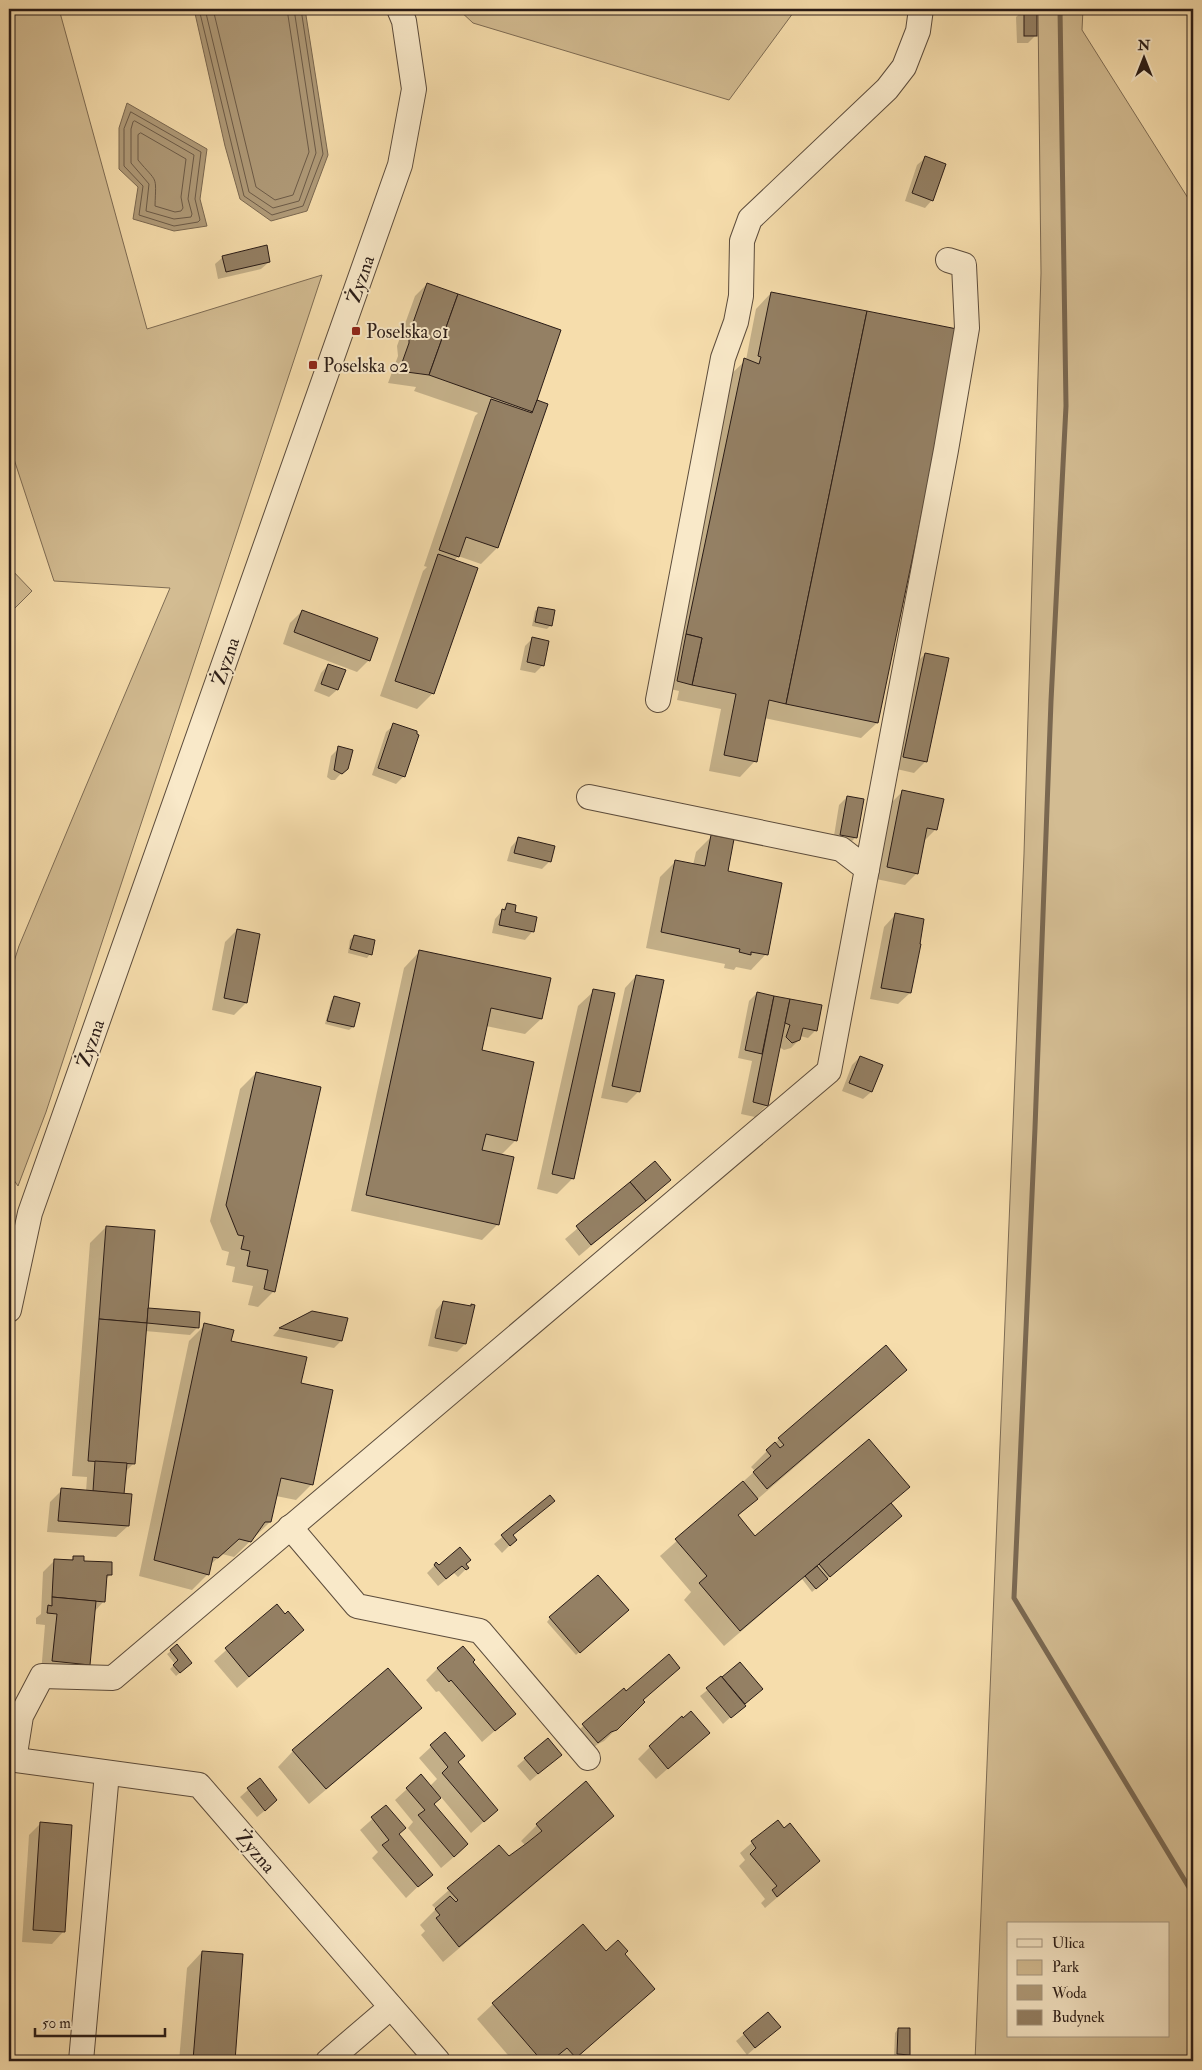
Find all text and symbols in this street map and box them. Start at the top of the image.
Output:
north arrow [1120,32,1170,82]
text: N [1137,37,1151,54]
street label: Żyzna [340,251,380,306]
place label: Poselska 01 [366,320,449,344]
marker: Poselska 01 [350,325,362,337]
place label: Poselska 02 [323,354,409,378]
marker: Poselska 02 [307,359,319,371]
street label: Żyzna [205,633,245,688]
street label: Żyzna [70,1015,110,1070]
street label: Żyzna [230,1824,282,1878]
legend [1007,1922,1170,2038]
text: Ulica [1052,1934,1085,1953]
text: Park [1052,1958,1079,1977]
text: Woda [1051,1984,1088,2003]
scale bar [35,2005,165,2037]
text: Budynek [1052,2008,1105,2027]
text: 50 m [42,2014,71,2033]

